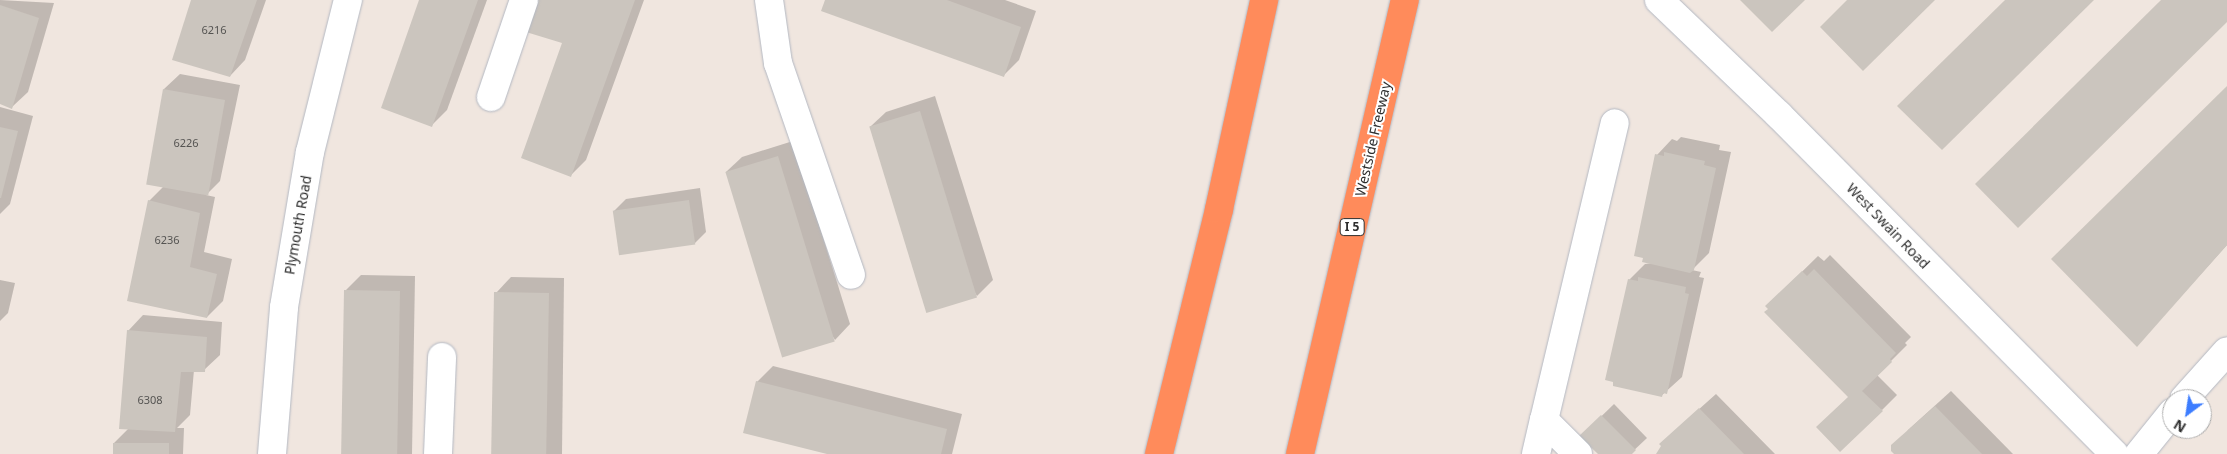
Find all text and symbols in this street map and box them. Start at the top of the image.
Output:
house number: 6216 [201,23,227,37]
street label: Westside Freeway [1352,80,1394,198]
house number: 6226 [173,136,199,150]
street label: Plymouth Road [281,174,315,276]
street label: West Swain Road [1843,180,1933,272]
road number: I 5 [1340,218,1364,236]
house number: 6236 [154,233,180,247]
north arrow [2162,389,2212,439]
house number: 6308 [137,393,163,407]
text: N [2170,415,2189,438]

